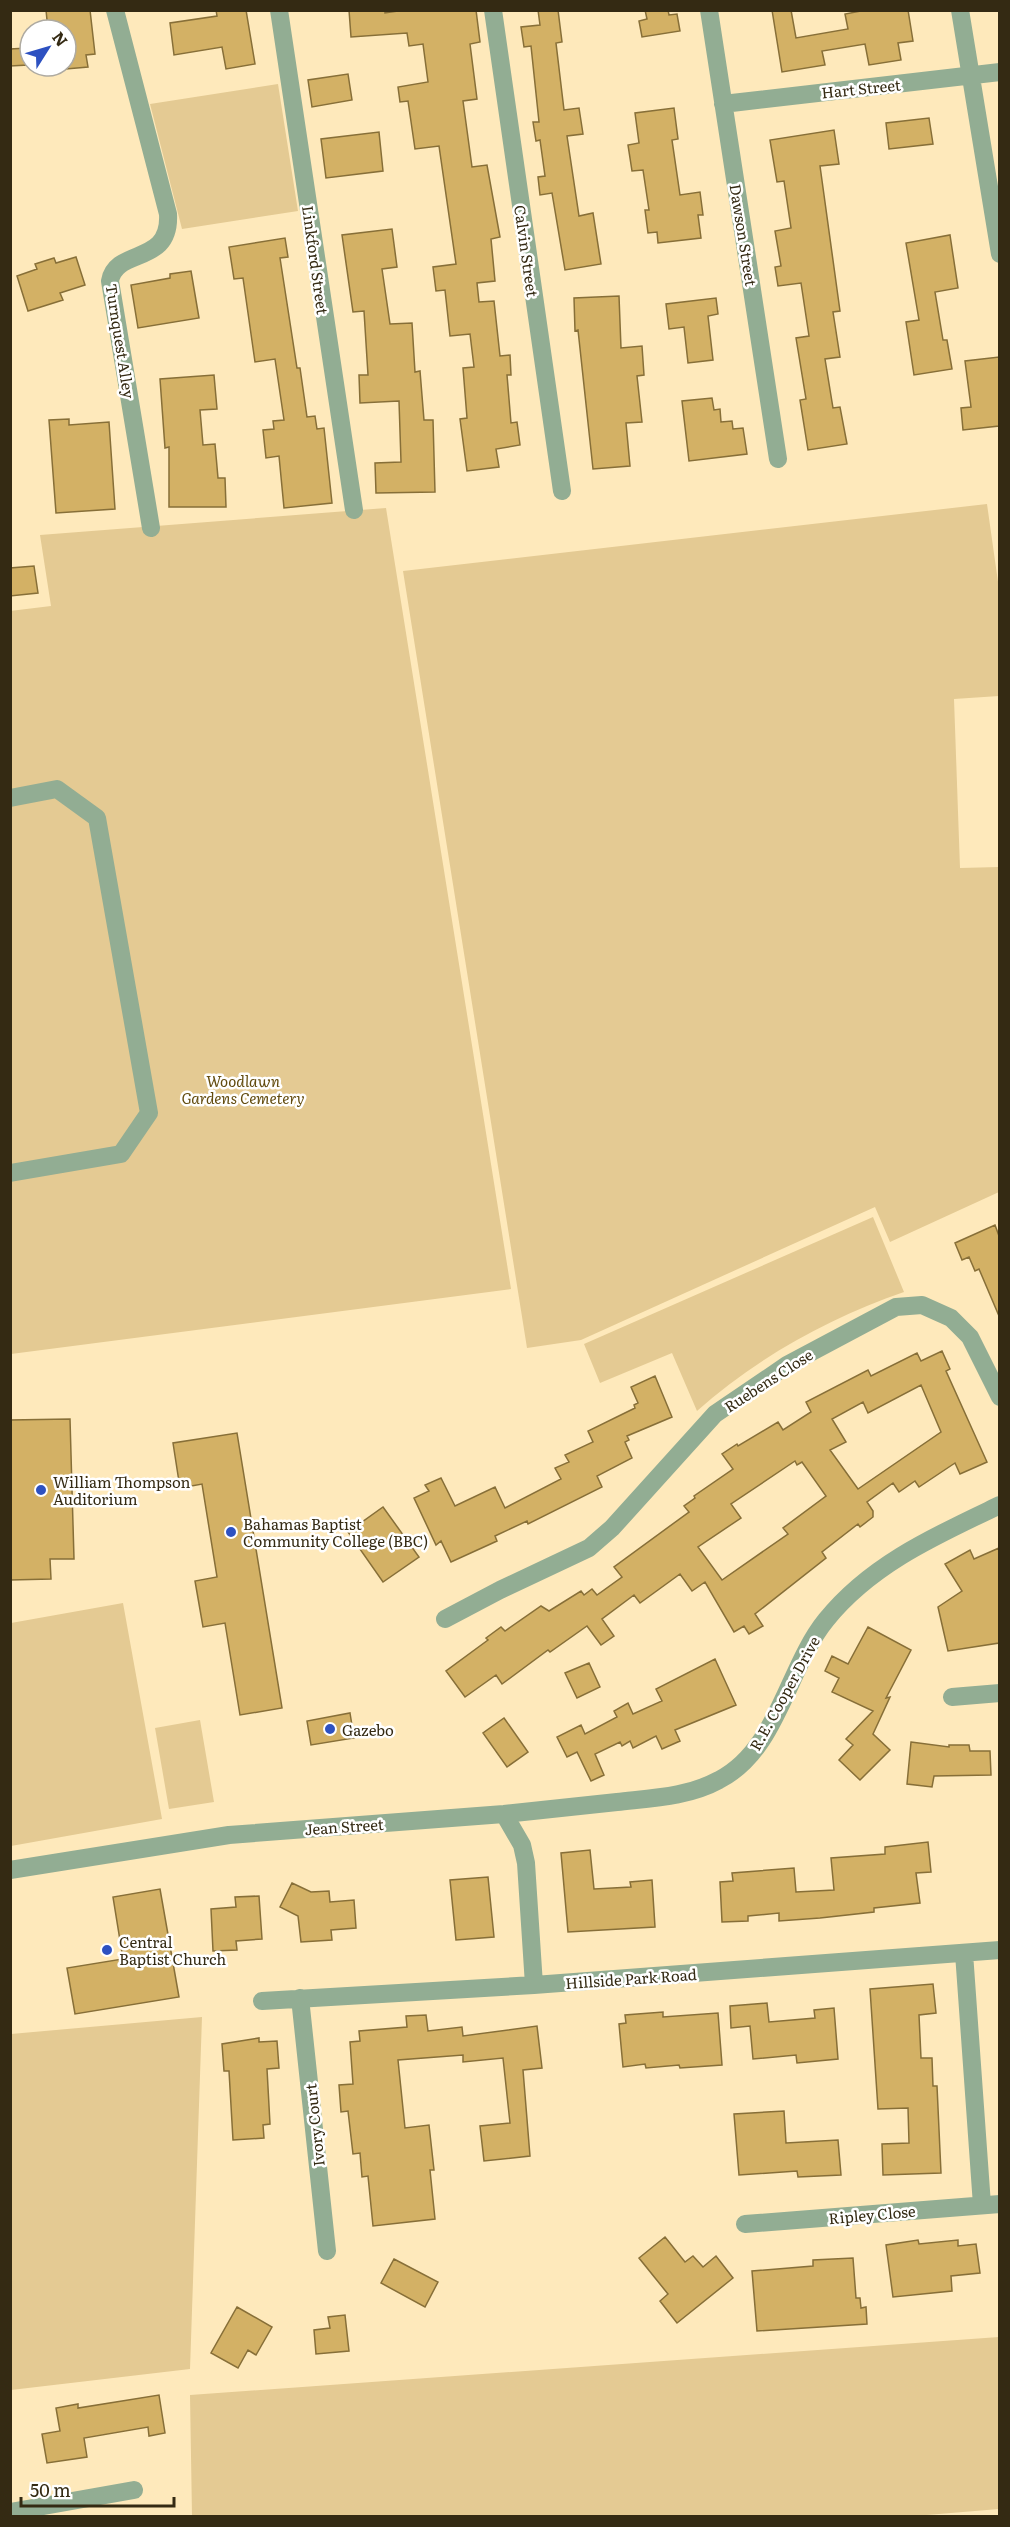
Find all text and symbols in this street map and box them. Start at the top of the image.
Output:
north arrow [18,18,78,78]
text: N [47,26,74,51]
street label: Hart Street [820,72,902,104]
street label: Dawson Street [725,182,763,288]
street label: Linkford Street [297,204,335,316]
street label: Calvin Street [509,204,545,298]
street label: Turnquest Alley [101,282,141,400]
park label: Woodlawn Gardens Cemetery [182,1069,304,1109]
street label: Ruebens Close [719,1343,817,1417]
place label: William Thompson Auditorium [53,1470,191,1510]
marker: William Thompson Auditorium [34,1483,48,1497]
place label: Bahamas Baptist Community College (BBC) [243,1512,428,1552]
marker: Bahamas Baptist Community College (BBC) [224,1525,238,1539]
street label: R.E. Cooper Drive [743,1631,825,1754]
place label: Gazebo [342,1718,394,1741]
marker: Gazebo [323,1722,337,1736]
street label: Jean Street [304,1812,384,1840]
place label: Central Baptist Church [119,1930,226,1970]
marker: Central Baptist Church [100,1943,114,1957]
street label: Hillside Park Road [565,1962,697,1994]
street label: Ivory Court [298,2082,330,2168]
street label: Ripley Close [827,2199,917,2229]
scale bar [21,2470,174,2508]
text: 50 m [30,2476,71,2503]

